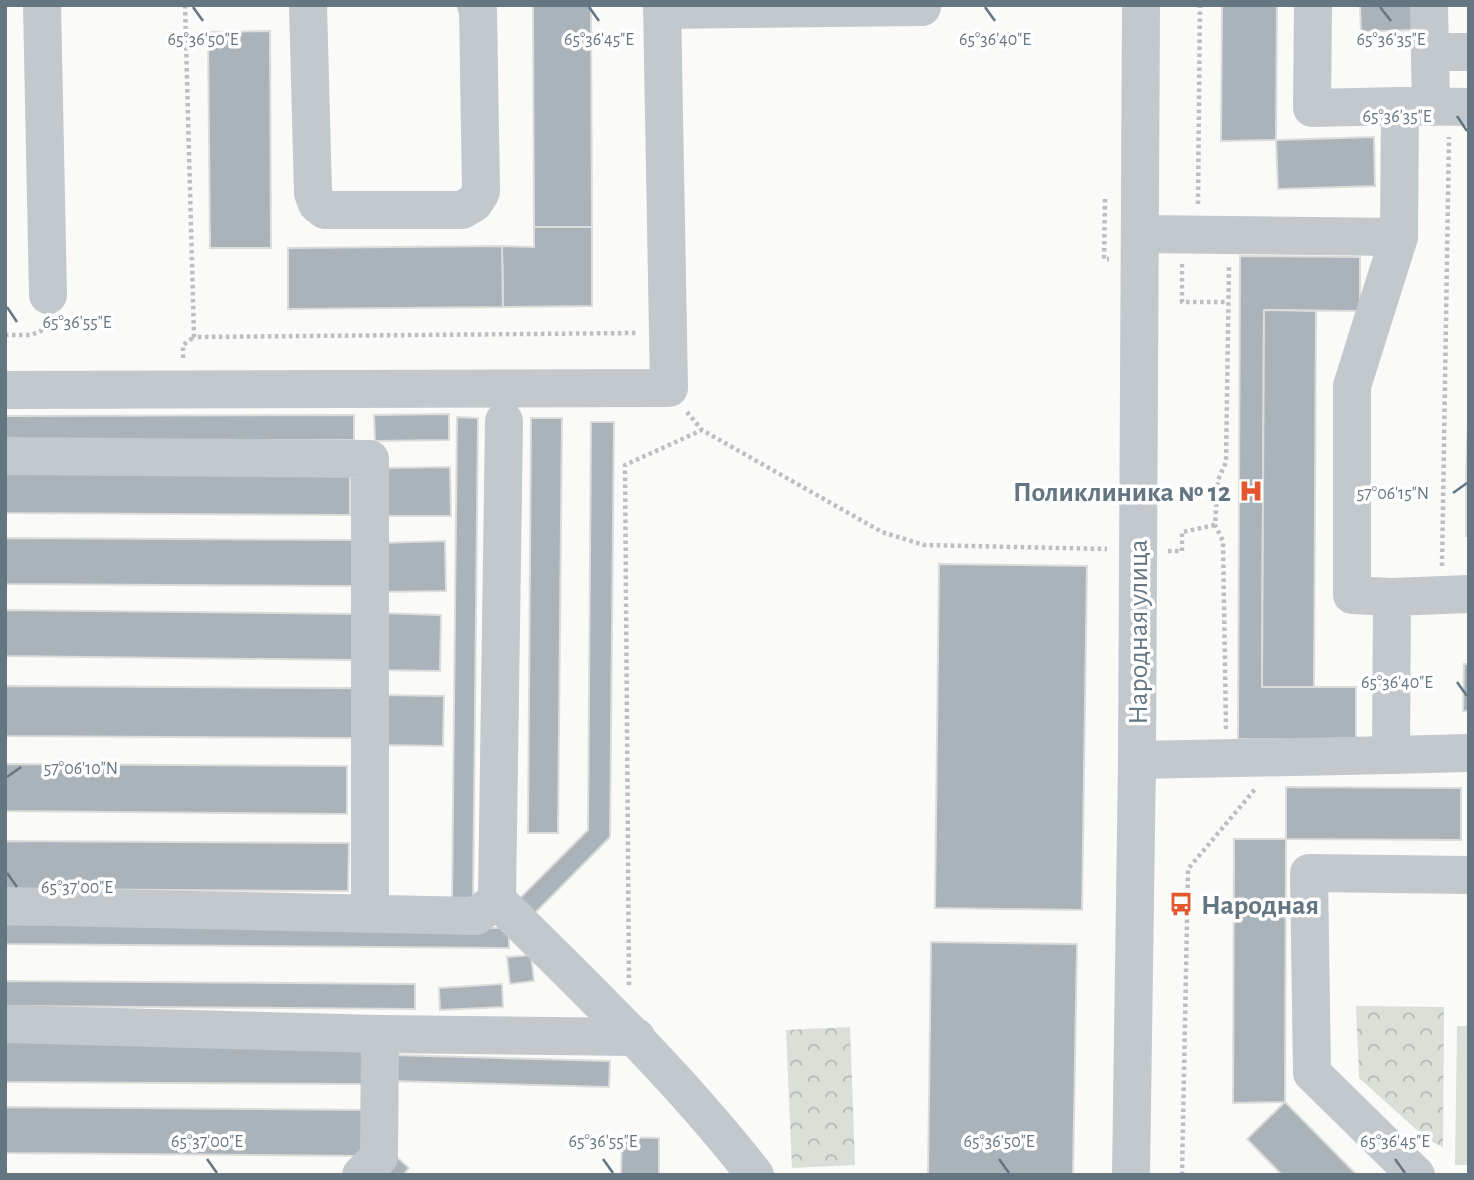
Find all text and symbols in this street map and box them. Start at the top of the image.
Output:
text: 65°36'50"E [168,31,239,49]
text: 65°36'45"E [564,31,634,49]
text: 65°36'40"E [959,31,1031,49]
text: 65°36'35"E [1357,31,1426,49]
text: 65°36'35"E [1363,108,1432,126]
text: 65°36'55"E [43,314,112,332]
hospital icon: Поликлиника № 12 [1237,477,1265,505]
place label: Поликлиника № 12 [1013,479,1231,507]
text: 57°06'15"N [1357,485,1429,503]
street label: Народная улица [1125,539,1153,725]
text: 65°36'40"E [1361,674,1433,692]
text: 57°06'10"N [44,760,118,778]
text: 65°37'00"E [41,879,113,897]
bus stop icon: Народная [1167,890,1195,918]
place label: Народная [1201,892,1319,920]
text: 65°37'00"E [171,1133,243,1151]
text: 65°36'55"E [569,1133,638,1151]
text: 65°36'50"E [964,1133,1035,1151]
text: 65°36'45"E [1360,1133,1430,1151]

